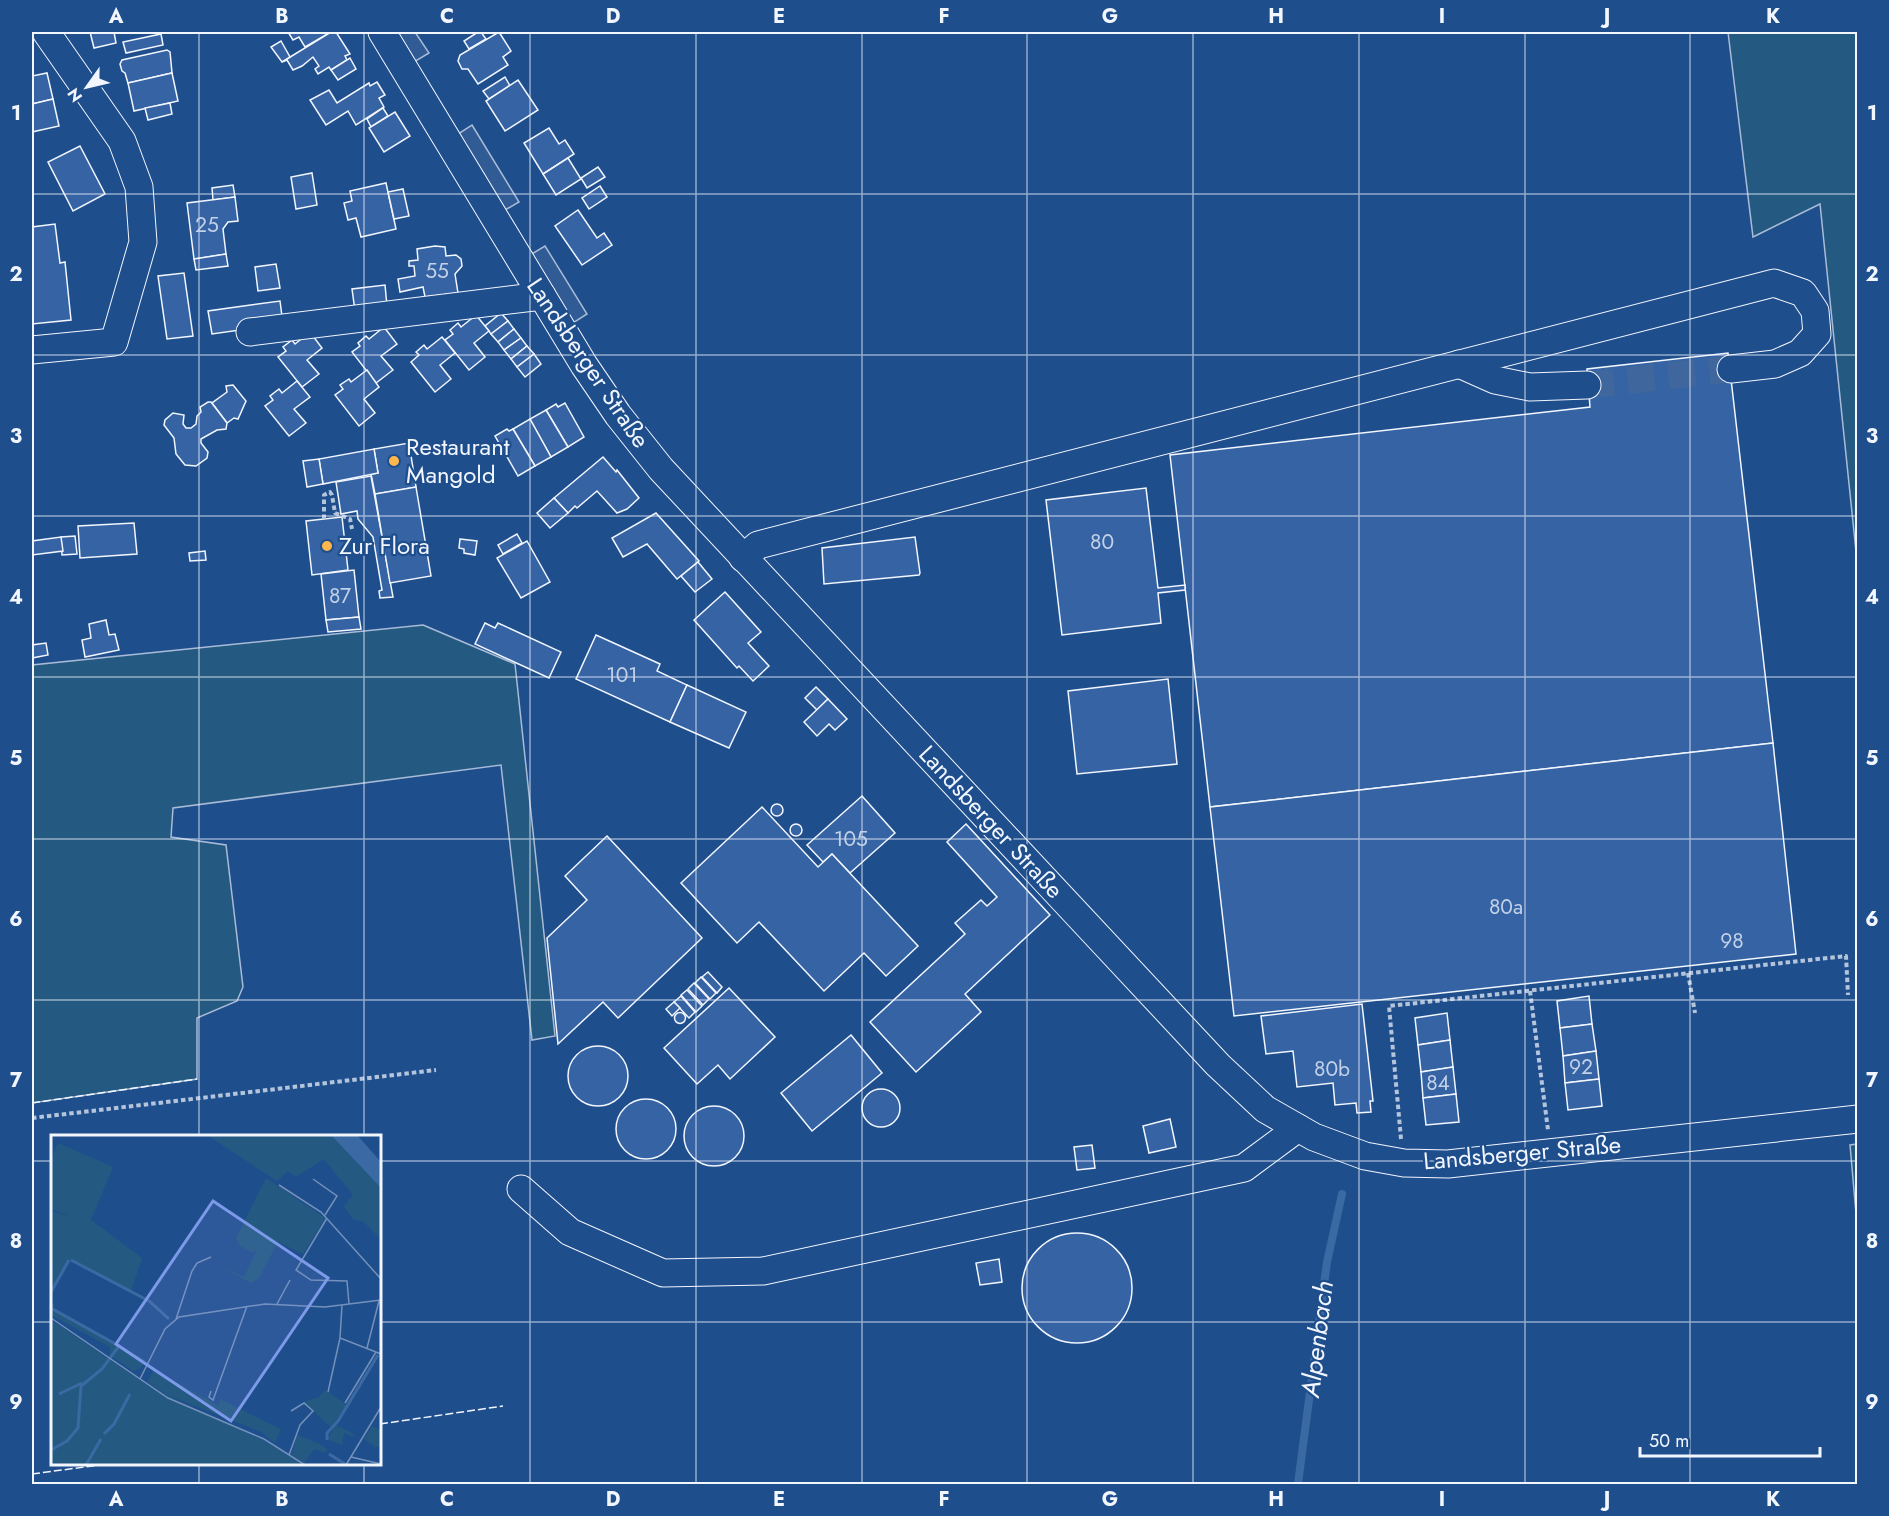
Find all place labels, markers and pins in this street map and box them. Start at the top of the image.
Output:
place label: Restaurant Mangold [406,429,510,492]
marker: Restaurant Mangold [387,454,401,468]
place label: Zur Flora [339,528,430,563]
marker: Zur Flora [320,539,334,553]

